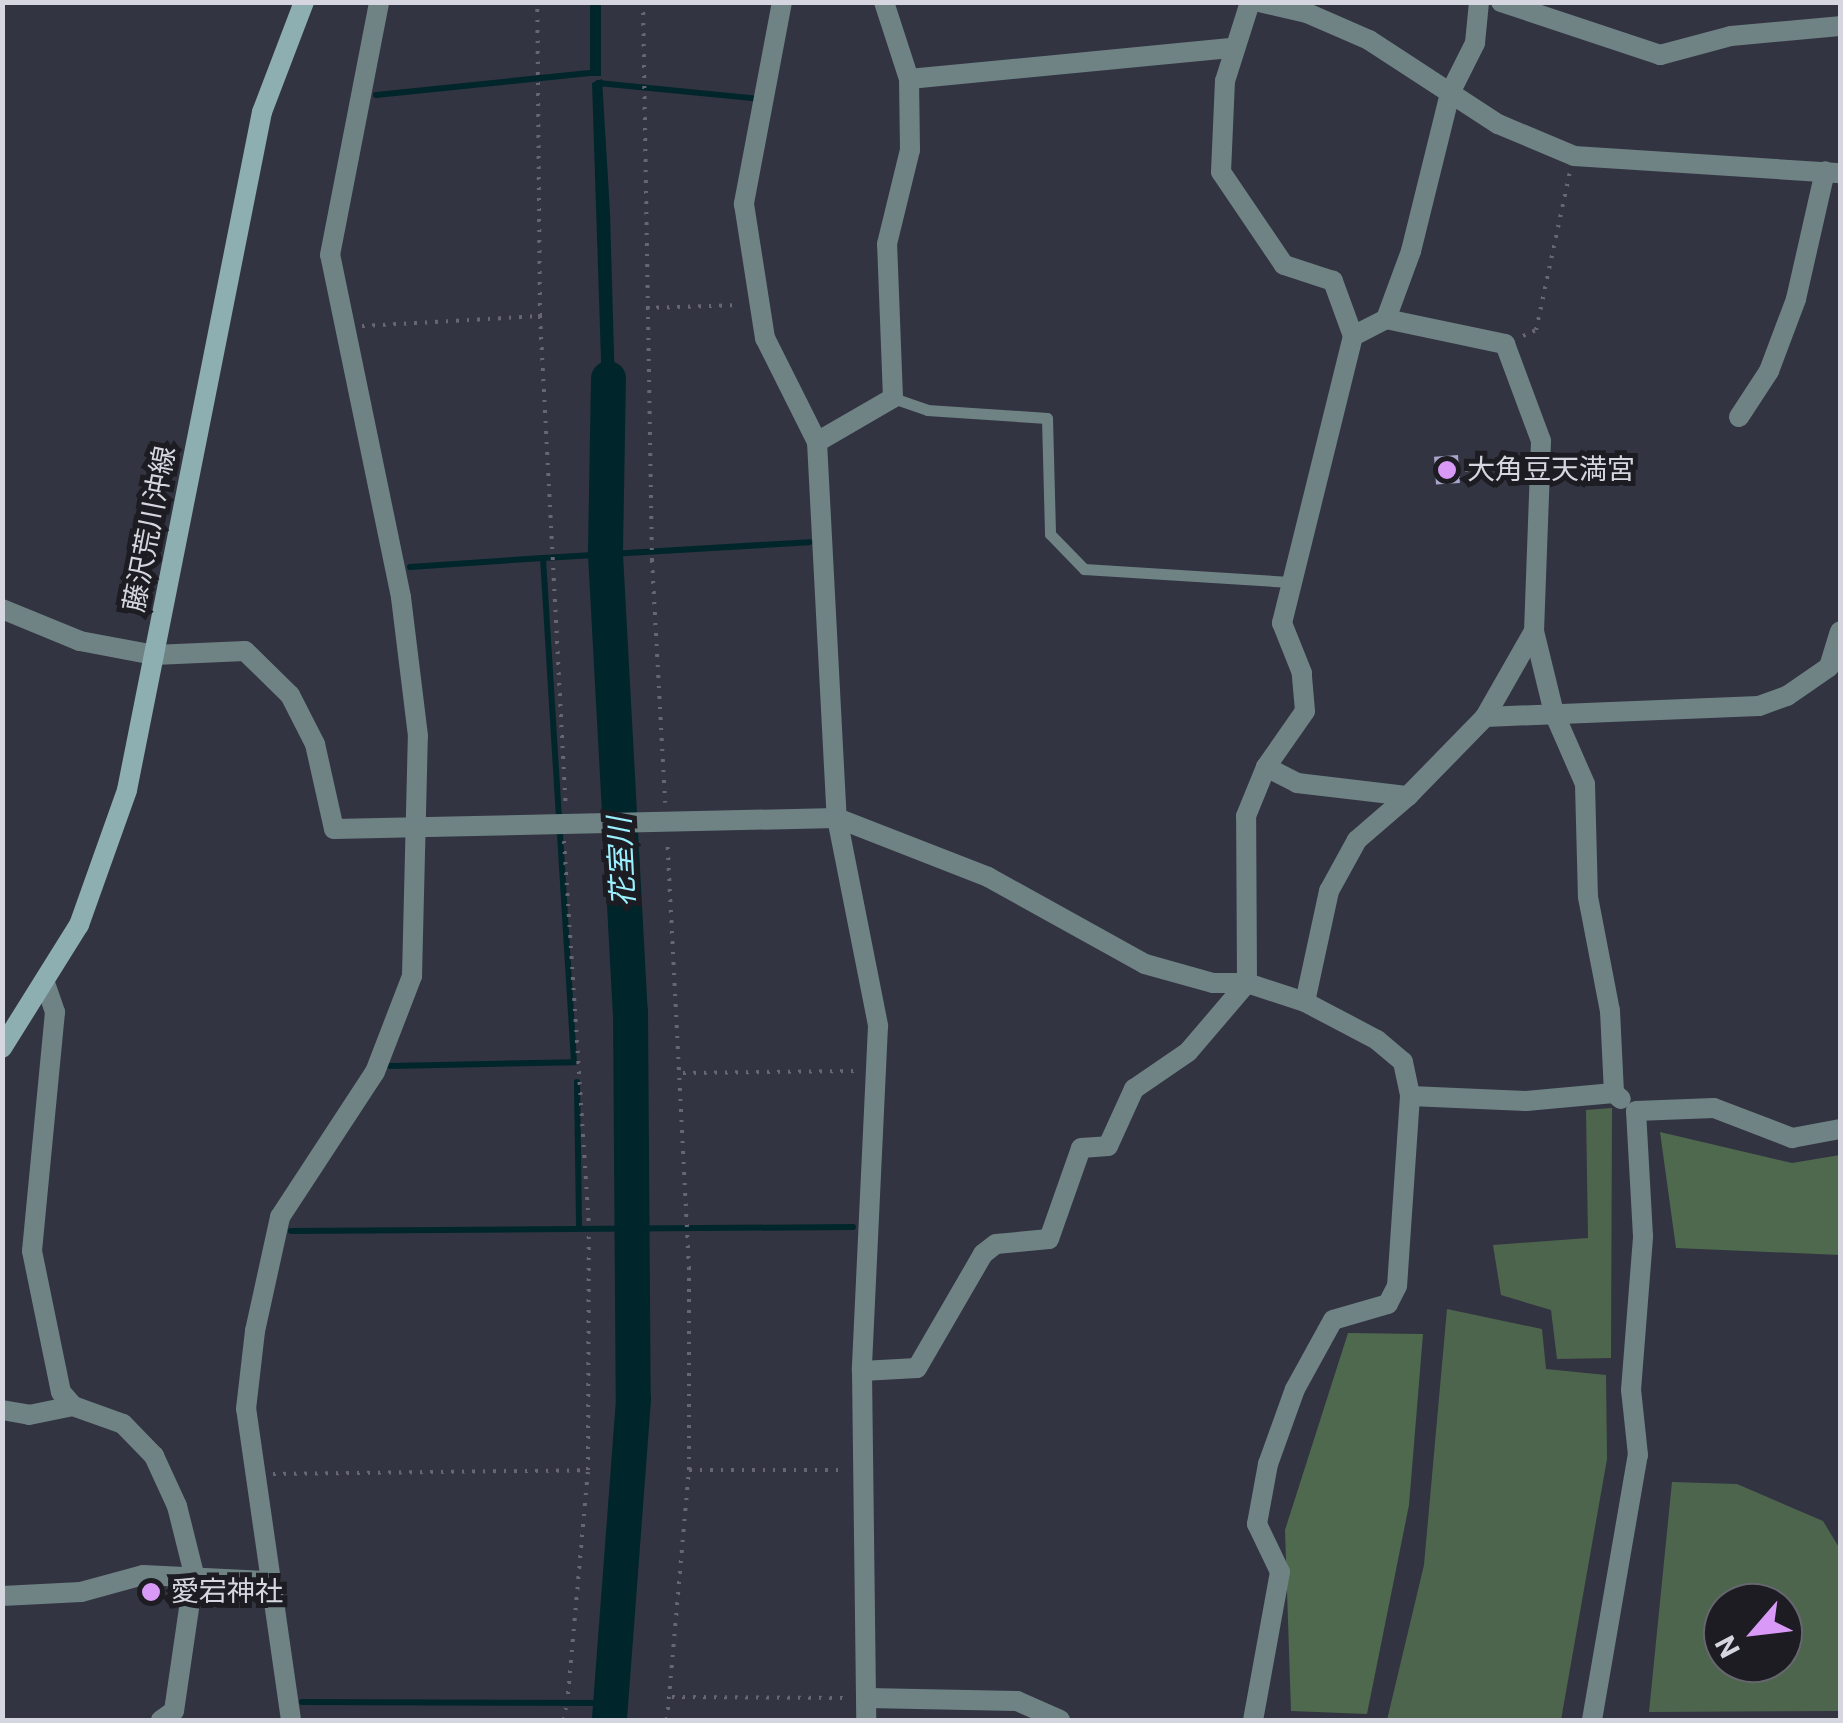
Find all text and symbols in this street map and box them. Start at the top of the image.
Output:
street label: 藤沢荒川沖線 [117,443,183,615]
place label: 大角豆天満宮 [1467,453,1635,487]
marker: 大角豆天満宮 [1436,459,1458,481]
water label: 花室川 [602,816,642,908]
place label: 愛宕神社 [171,1575,283,1609]
marker: 愛宕神社 [140,1581,162,1603]
north arrow [1703,1583,1803,1683]
text: N [1709,1630,1747,1663]

